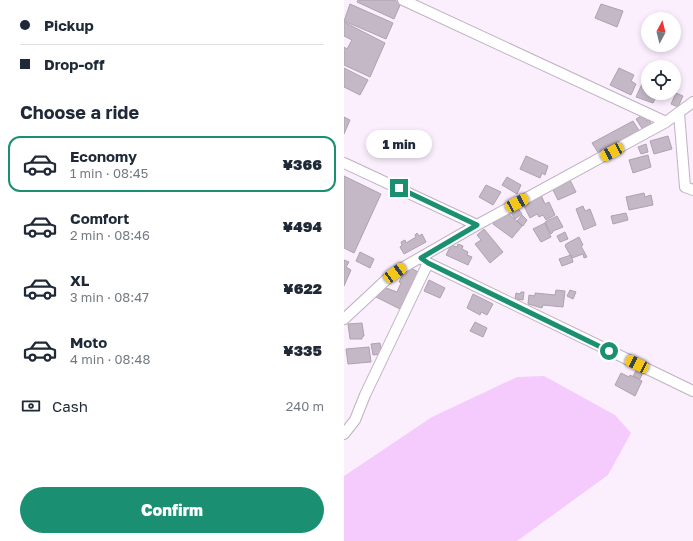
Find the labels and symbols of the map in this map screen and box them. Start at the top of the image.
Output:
north arrow [641,12,681,52]
callout: 1 min [366,130,432,158]
car [599,141,625,163]
route end [390,179,408,197]
car [504,192,530,214]
car [382,261,408,285]
route start [600,342,618,360]
car [624,353,650,375]

